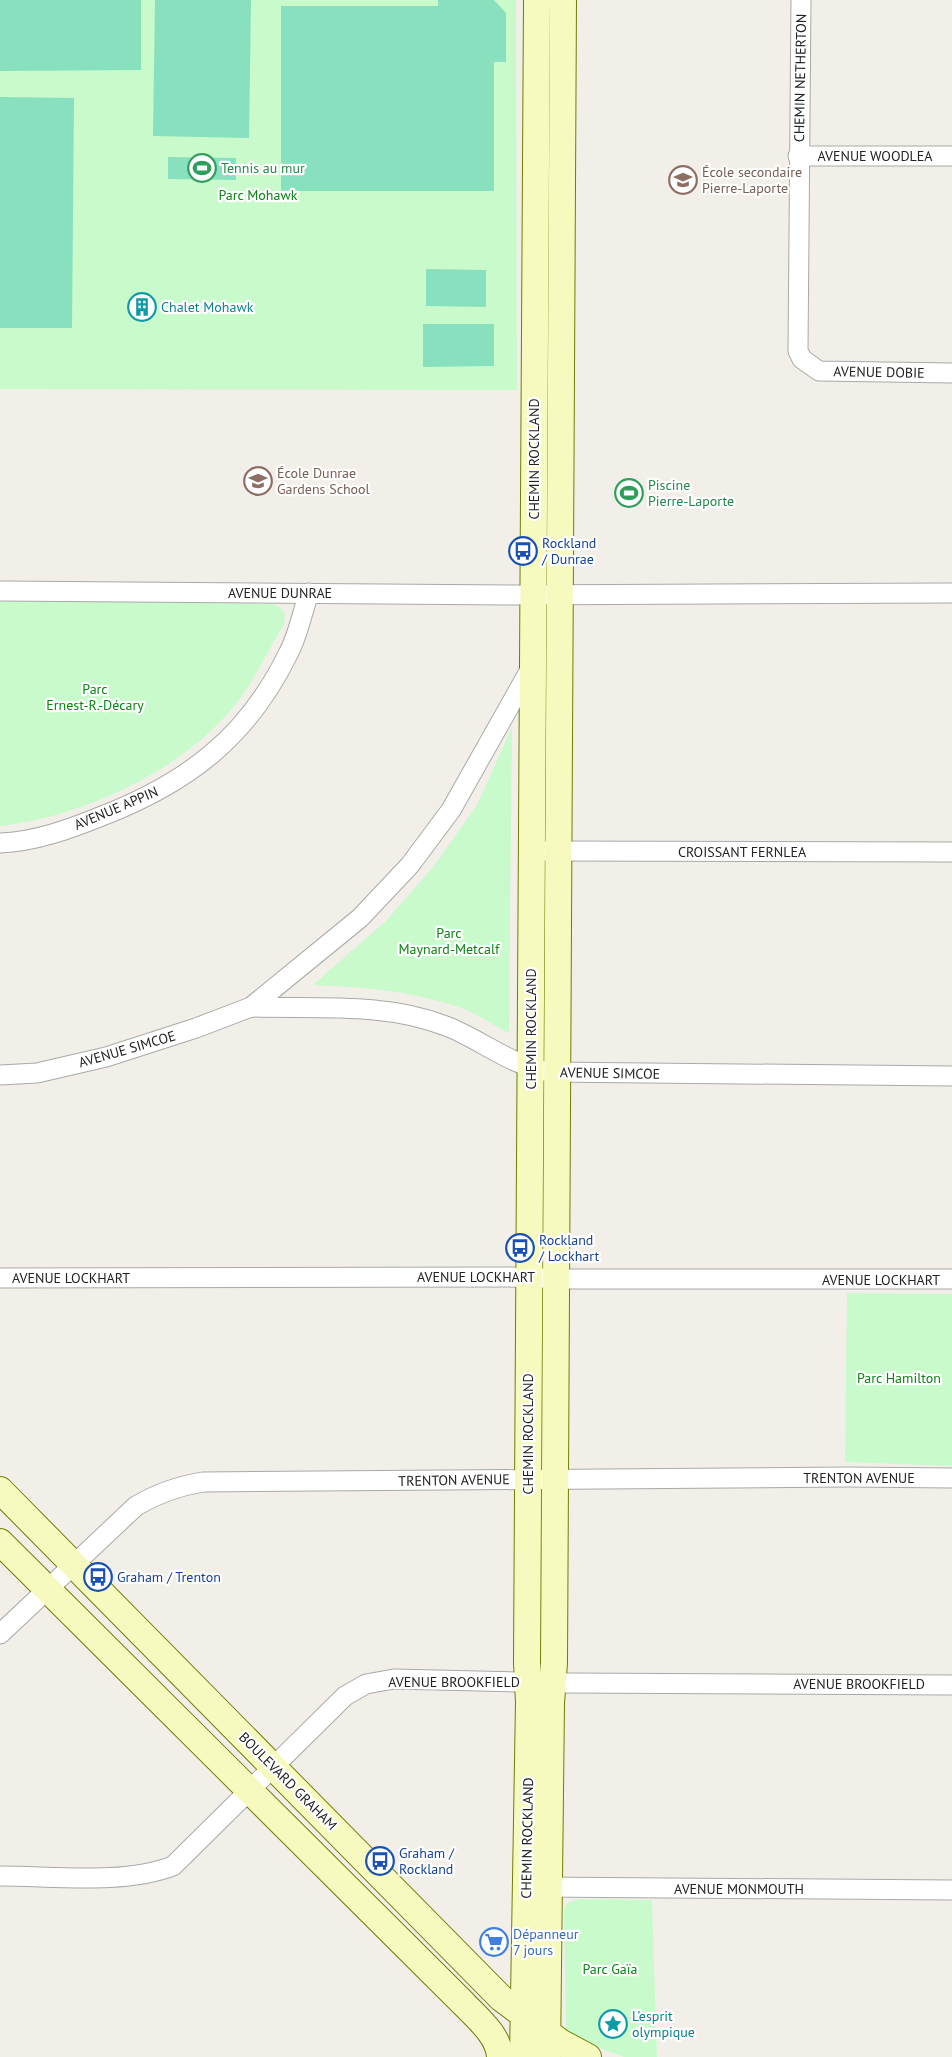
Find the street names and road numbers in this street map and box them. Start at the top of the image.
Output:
street label: CHEMIN NETHERTON [790,14,810,142]
street label: AVENUE WOODLEA [817,147,933,165]
street label: AVENUE DOBIE [833,362,925,382]
street label: CHEMIN ROCKLAND [525,398,543,520]
street label: AVENUE DUNRAE [228,584,332,602]
street label: AVENUE APPIN [71,782,161,834]
street label: CROISSANT FERNLEA [678,843,807,861]
street label: CHEMIN ROCKLAND [522,968,540,1090]
street label: AVENUE SIMCOE [76,1027,178,1071]
street label: AVENUE SIMCOE [560,1063,660,1083]
street label: AVENUE LOCKHART [417,1268,535,1286]
street label: AVENUE LOCKHART [12,1269,130,1287]
street label: AVENUE LOCKHART [822,1271,940,1289]
street label: CHEMIN ROCKLAND [519,1373,537,1495]
street label: TRENTON AVENUE [803,1469,915,1487]
street label: TRENTON AVENUE [398,1470,510,1490]
street label: AVENUE BROOKFIELD [388,1673,520,1691]
street label: AVENUE BROOKFIELD [793,1675,925,1693]
street label: BOULEVARD GRAHAM [235,1728,341,1834]
street label: CHEMIN ROCKLAND [517,1777,537,1899]
street label: AVENUE MONMOUTH [674,1880,804,1898]

